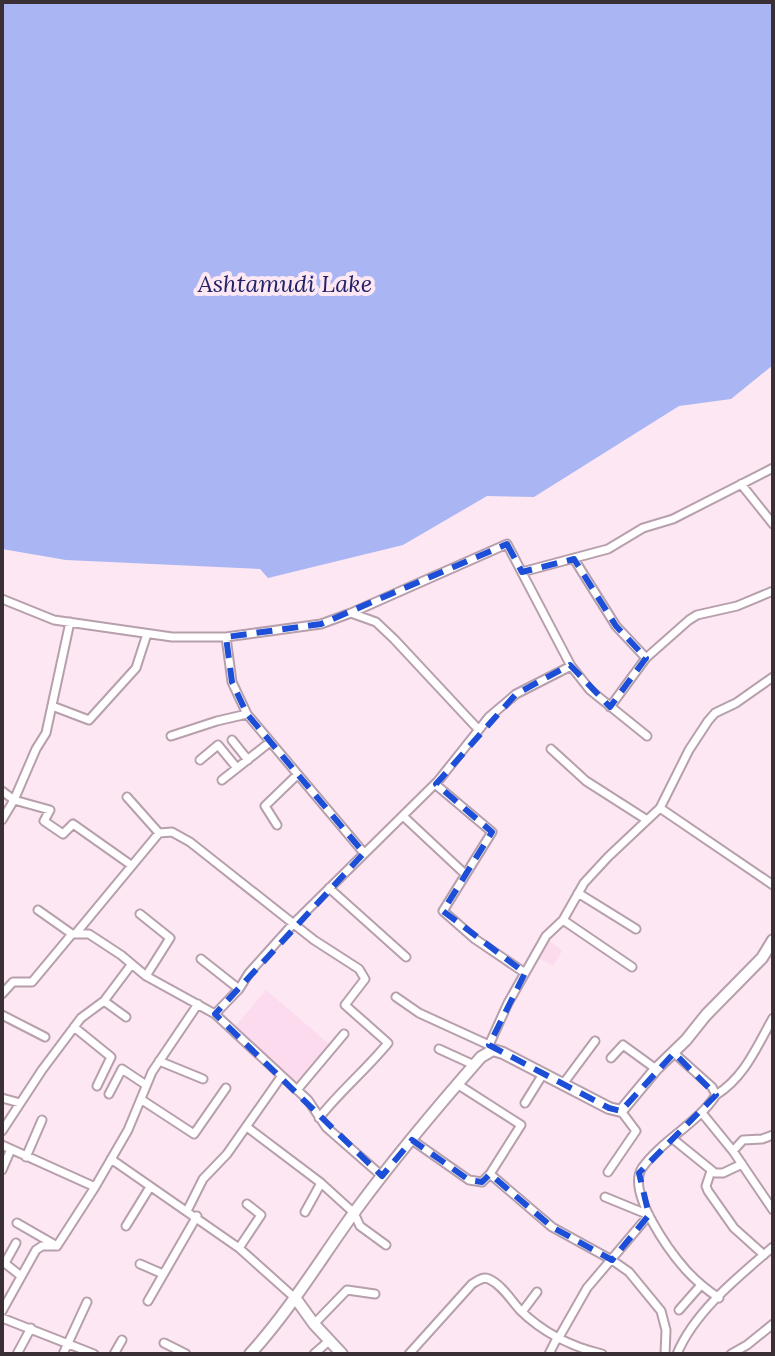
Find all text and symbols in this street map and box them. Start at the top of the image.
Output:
water label: Ashtamudi Lake [197,268,372,299]

